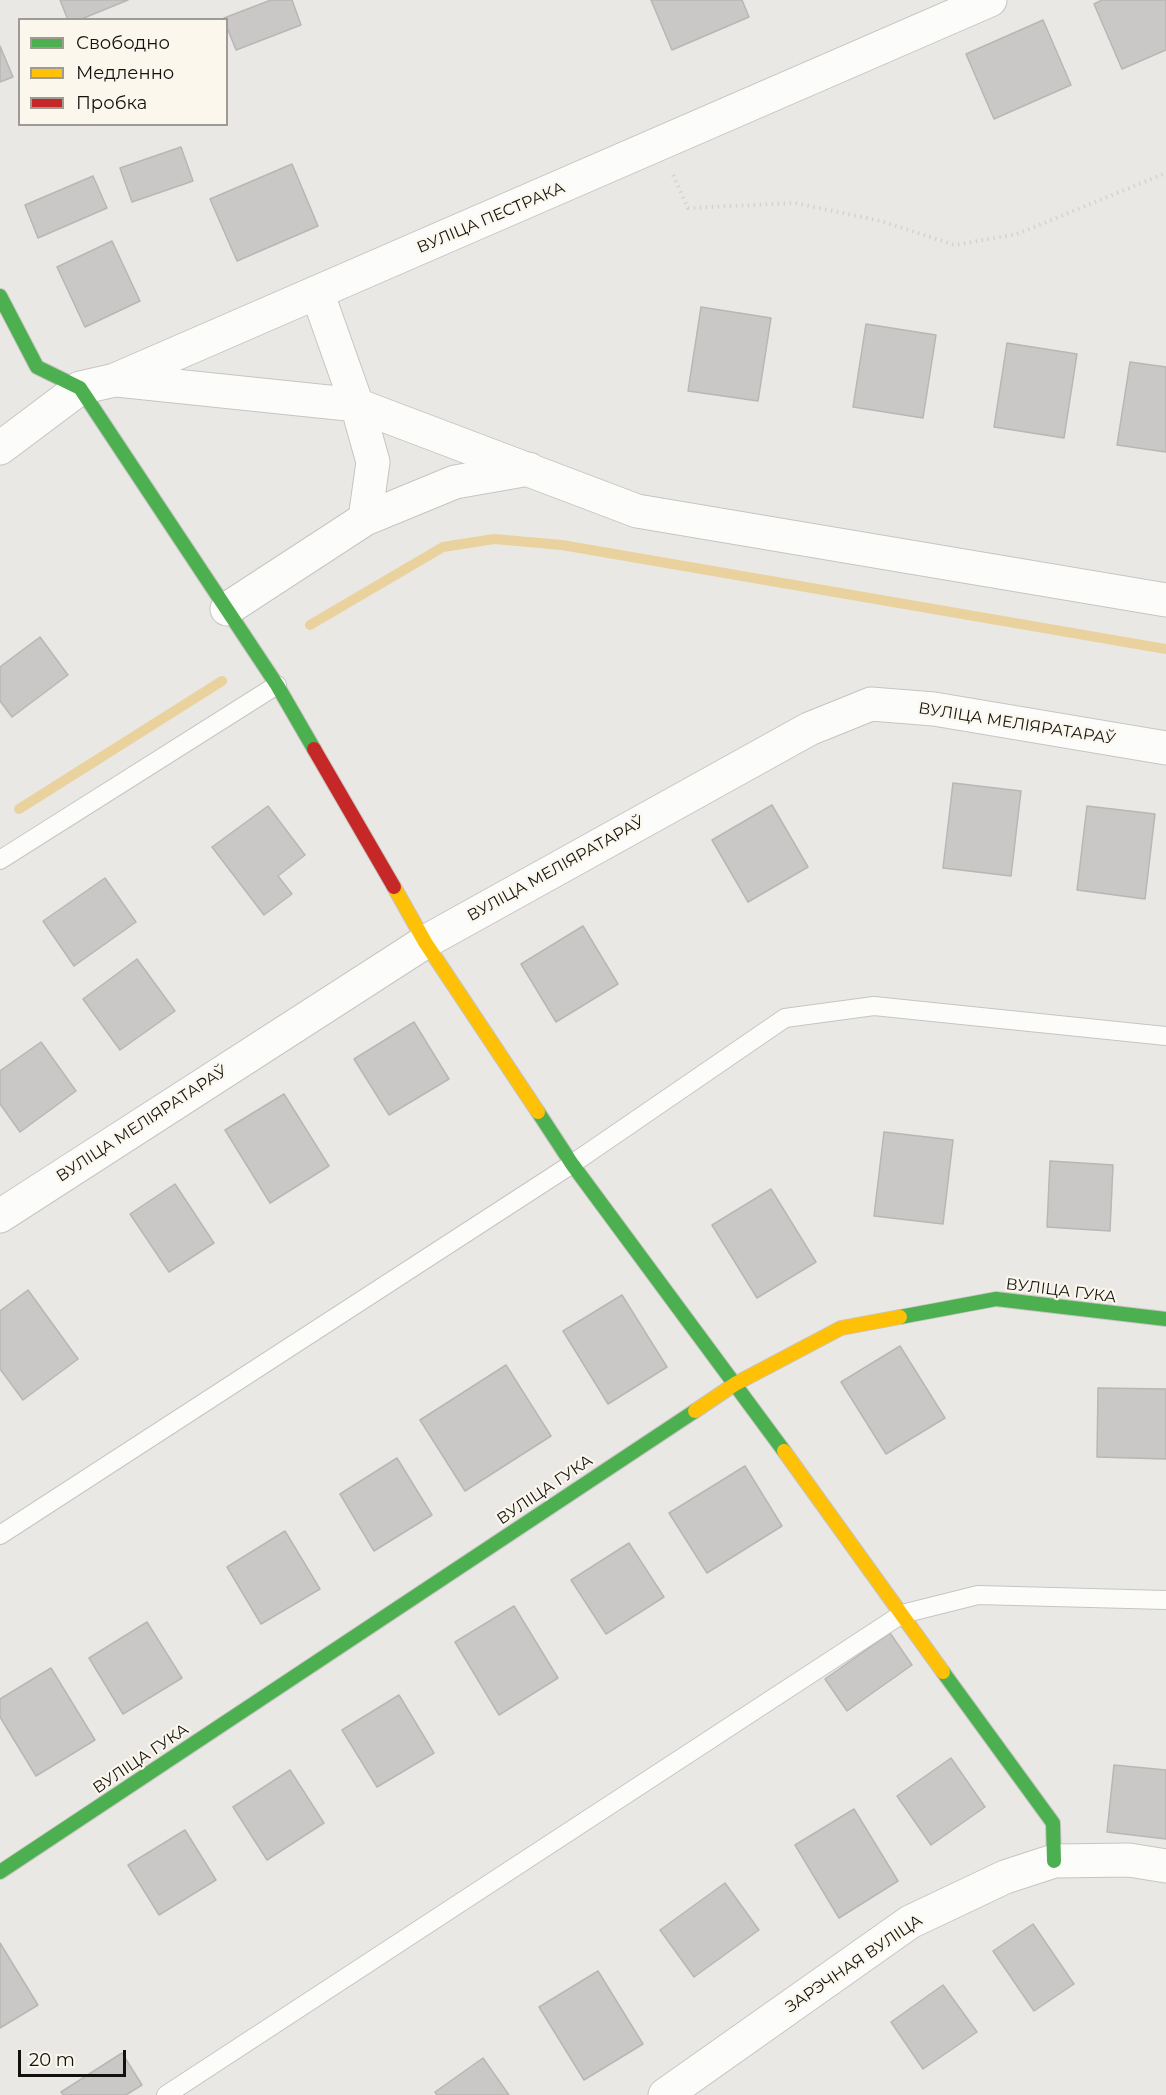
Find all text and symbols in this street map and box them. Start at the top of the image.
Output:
legend [18,18,228,126]
text: Свободно [76,32,170,54]
text: Медленно [76,62,174,84]
text: Пробка [76,92,147,114]
street label: ВУЛІЦА ПЕСТРАКА [414,178,568,258]
street label: ВУЛІЦА МЕЛІЯРАТАРАЎ [917,699,1117,749]
street label: ВУЛІЦА МЕЛІЯРАТАРАЎ [464,812,648,926]
street label: ВУЛІЦА МЕЛІЯРАТАРАЎ [53,1062,231,1186]
street label: ВУЛІЦА ГУКА [1005,1275,1117,1307]
street label: ВУЛІЦА ГУКА [494,1451,596,1529]
street label: ВУЛІЦА ГУКА [90,1720,192,1798]
street label: ЗАРЭЧНАЯ ВУЛІЦА [782,1911,926,2017]
scale bar [21,2038,129,2076]
text: 20 m [29,2049,75,2071]

